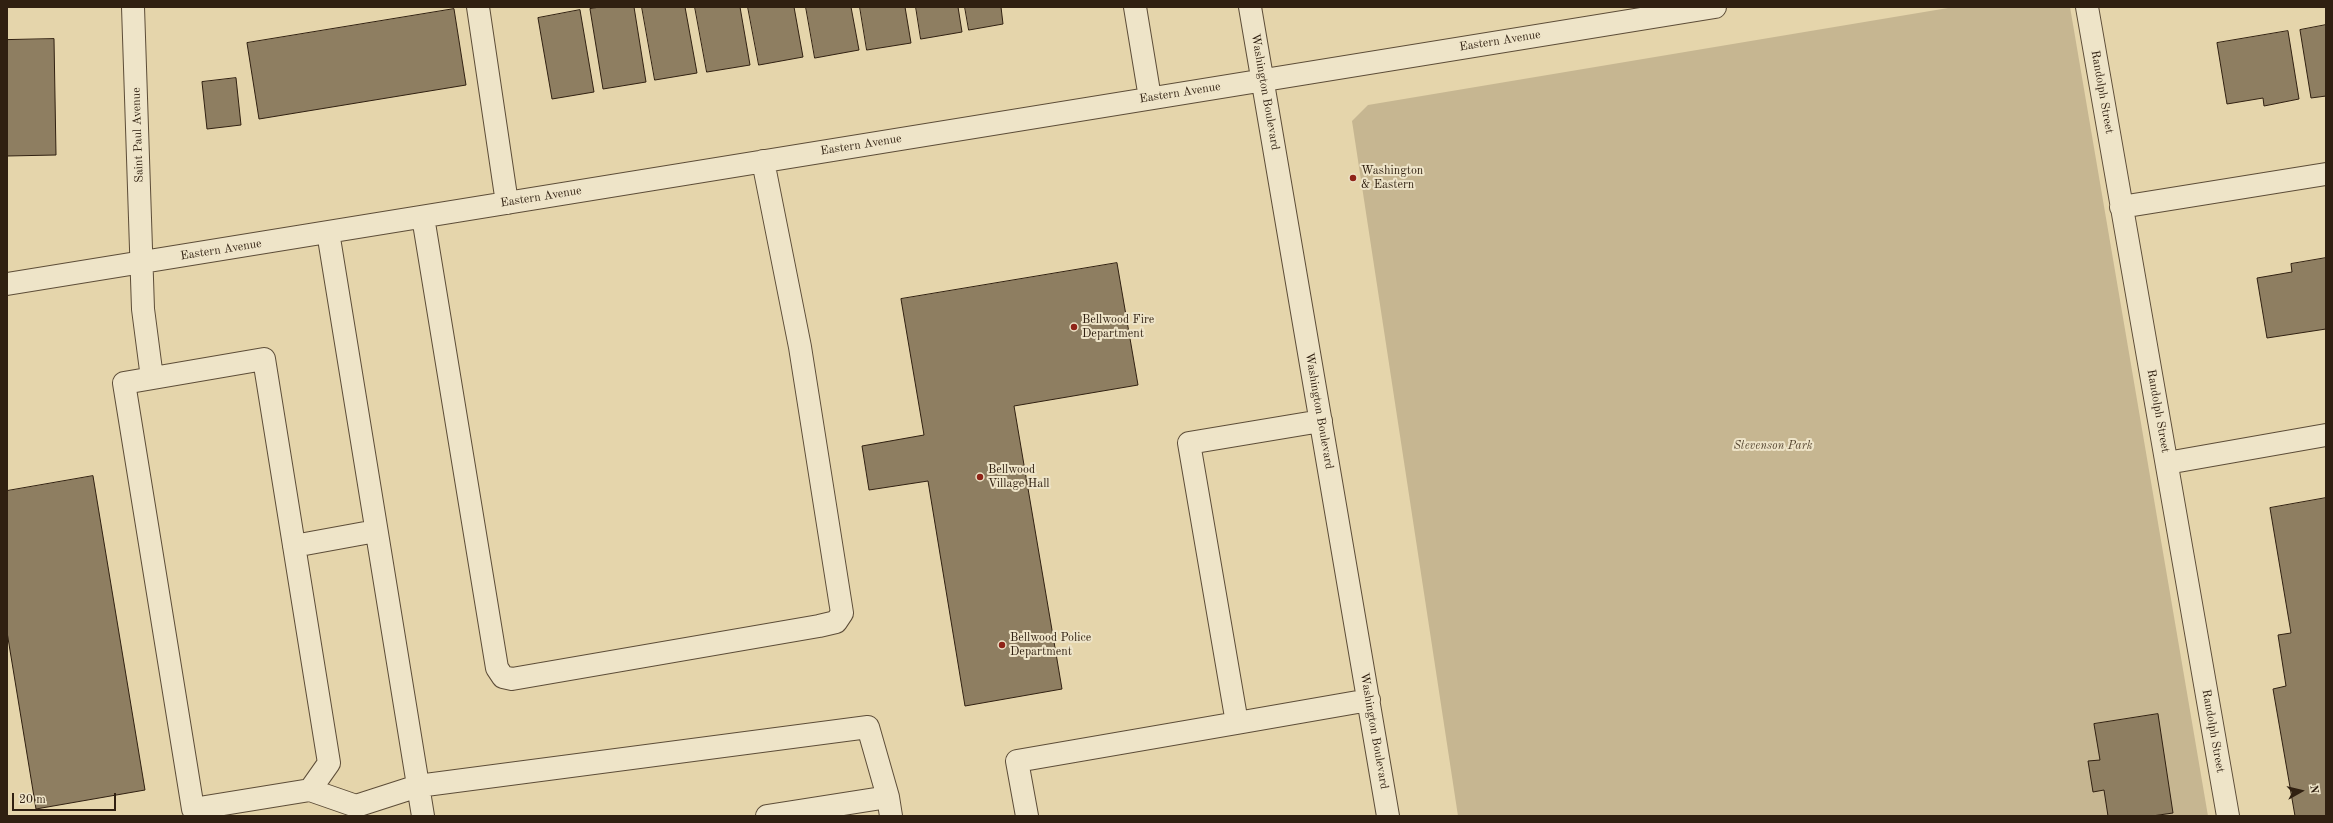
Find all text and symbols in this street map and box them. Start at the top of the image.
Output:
street label: Eastern Avenue [1458,27,1542,55]
street label: Washington Boulevard [1248,33,1282,151]
street label: Randolph Street [2088,49,2116,135]
street label: Eastern Avenue [1138,79,1222,107]
street label: Saint Paul Avenue [129,87,147,183]
street label: Eastern Avenue [819,131,903,159]
place label: Washington & Eastern [1361,164,1423,192]
marker: Washington & Eastern [1348,173,1358,183]
street label: Eastern Avenue [499,183,583,211]
street label: Eastern Avenue [179,236,263,264]
place label: Bellwood Fire Department [1082,313,1154,341]
marker: Bellwood Fire Department [1069,322,1079,332]
street label: Washington Boulevard [1302,352,1336,470]
street label: Randolph Street [2144,368,2172,454]
park label: Stevenson Park [1733,439,1813,453]
place label: Bellwood Village Hall [988,463,1050,491]
marker: Bellwood Village Hall [975,472,985,482]
place label: Bellwood Police Department [1010,631,1091,659]
marker: Bellwood Police Department [997,640,1007,650]
street label: Washington Boulevard [1357,672,1391,790]
street label: Randolph Street [2199,688,2227,774]
north arrow [2281,771,2321,811]
text: N [2307,784,2319,794]
scale bar [14,785,118,811]
text: 20 m [19,794,46,806]

